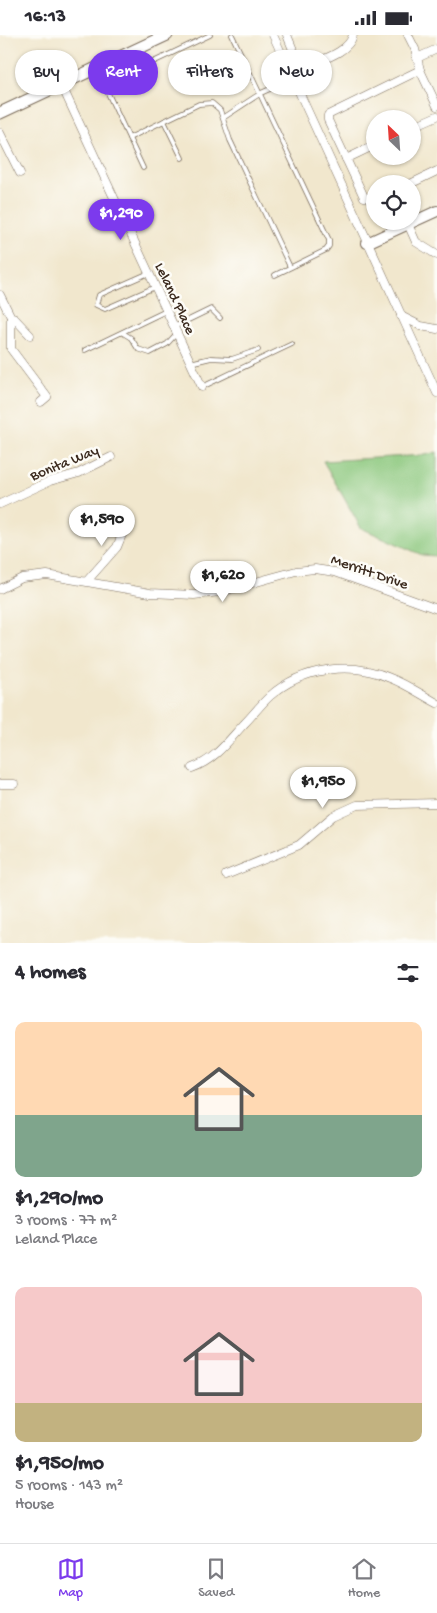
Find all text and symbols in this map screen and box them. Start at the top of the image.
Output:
text: 16:13 [25,6,66,29]
chip: Buy [15,50,78,95]
chip: Rent [88,50,158,95]
chip: Filters [168,50,251,95]
chip: New [261,50,332,95]
north arrow [366,110,421,165]
map controls [366,110,421,230]
button: locate [366,175,421,230]
pin: $1,290 [80,199,162,241]
text: $1,290 [99,205,143,224]
street label: Leland Place [150,260,199,338]
street label: Bonita Way [27,442,102,486]
pin: $1,590 [61,505,143,547]
text: $1,590 [80,511,124,530]
street label: Merritt Drive [328,551,411,595]
pin: $1,620 [182,561,264,603]
text: $1,620 [201,567,245,586]
pin: $1,950 [282,767,364,809]
text: $1,950 [301,773,345,792]
icon: filters [394,959,422,987]
text: 4 homes [15,961,86,986]
icon: home [174,1054,264,1144]
text: $1,290/mo [15,1187,103,1212]
text: 3 rooms · 77 m² [15,1212,117,1231]
text: Leland Place [15,1231,97,1250]
icon: home [174,1319,264,1409]
text: $1,950/mo [15,1452,104,1477]
text: 5 rooms · 143 m² [15,1477,123,1496]
text: House [15,1496,54,1515]
tab: Map [57,1555,85,1602]
tab: Saved [198,1555,234,1602]
tab: Home [348,1555,380,1602]

